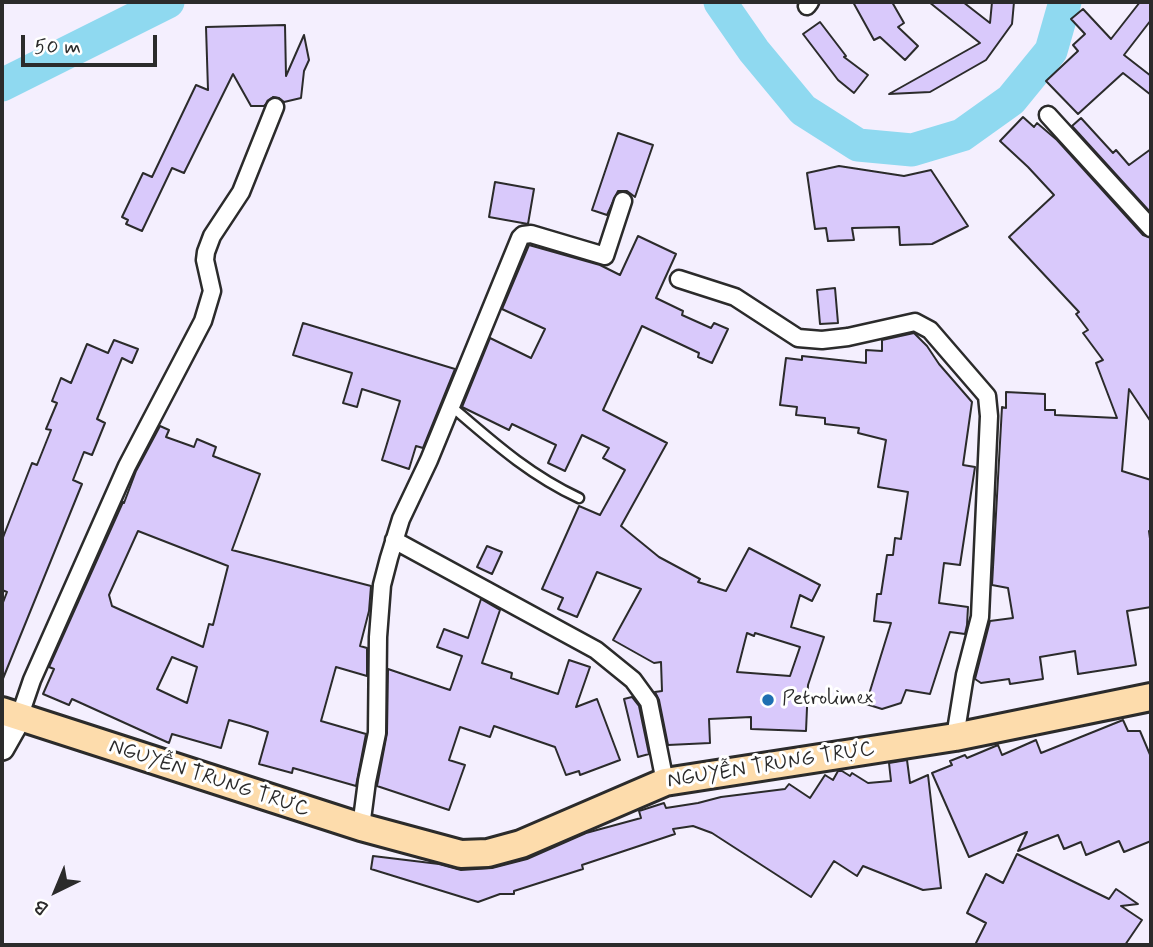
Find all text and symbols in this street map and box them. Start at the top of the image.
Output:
scale bar [24,21,161,65]
text: 50 m [34,33,81,61]
place label: Petrolimex [782,687,873,713]
marker: Petrolimex [760,692,776,708]
street label: NGUYỄN TRUNG TRỰC [106,735,312,823]
street label: NGUYỄN TRUNG TRỰC [666,737,876,795]
north arrow [21,856,91,926]
text: B [28,893,54,920]

